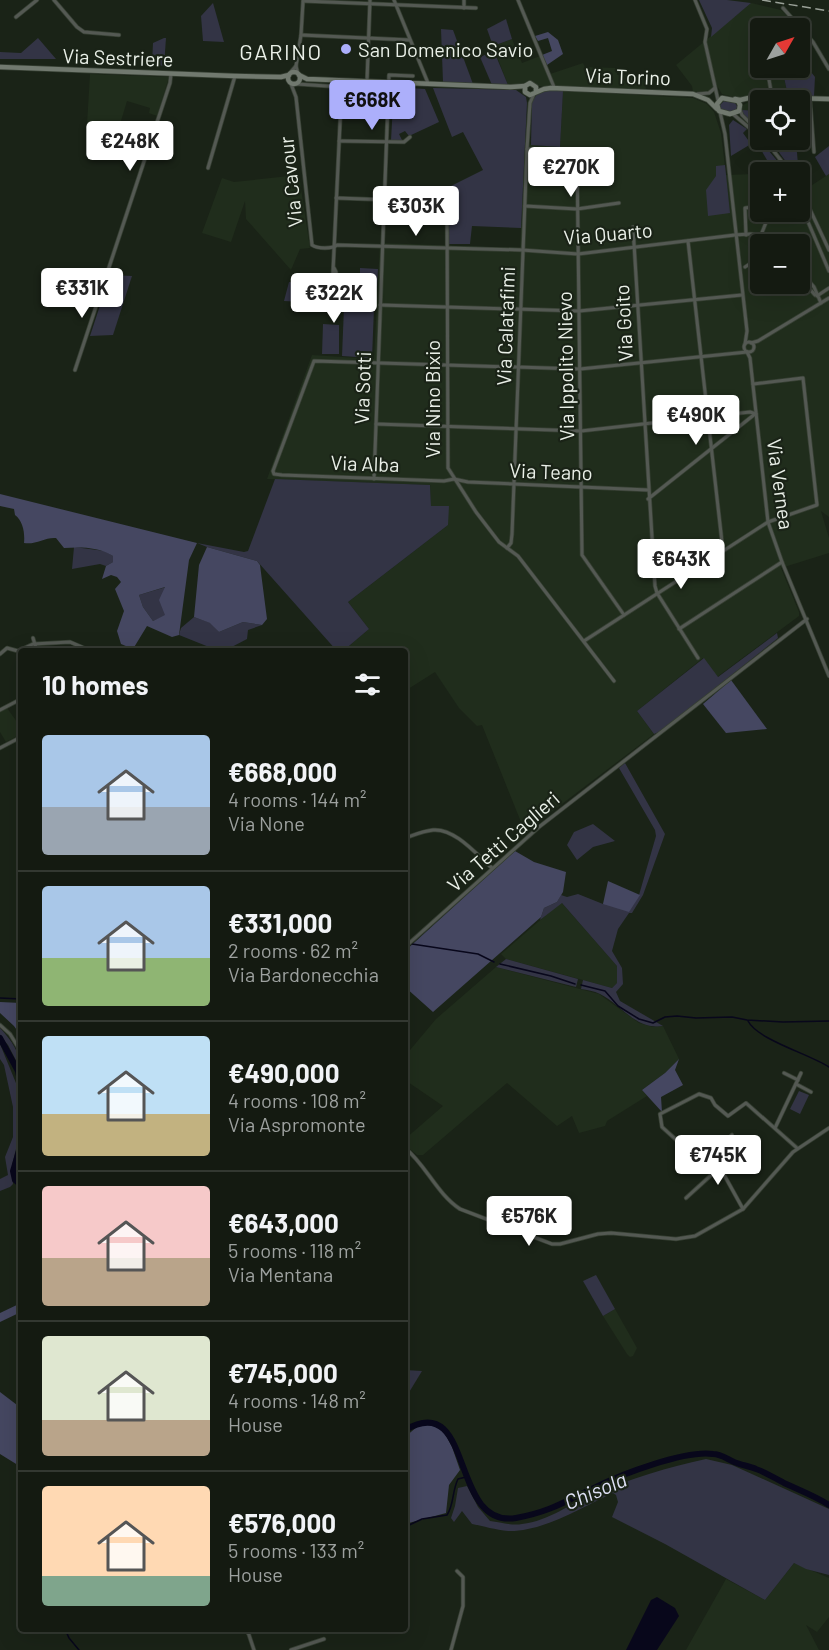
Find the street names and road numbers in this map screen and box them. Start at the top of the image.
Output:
street label: Via Sestriere [62,43,174,71]
street label: Via Torino [585,63,671,89]
street label: Via Cavour [273,135,307,229]
street label: Via Quarto [563,217,653,249]
street label: Via Calatafimi [491,266,519,386]
street label: Via Goito [609,284,637,362]
street label: Via Ippolito Nievo [552,291,578,441]
street label: Via Nino Bixio [420,340,444,458]
street label: Via Sotti [349,351,375,425]
street label: Via Vernea [763,437,799,531]
street label: Via Alba [330,450,400,476]
street label: Via Teano [509,458,593,484]
street label: Via Tetti Caglieri [442,786,564,896]

